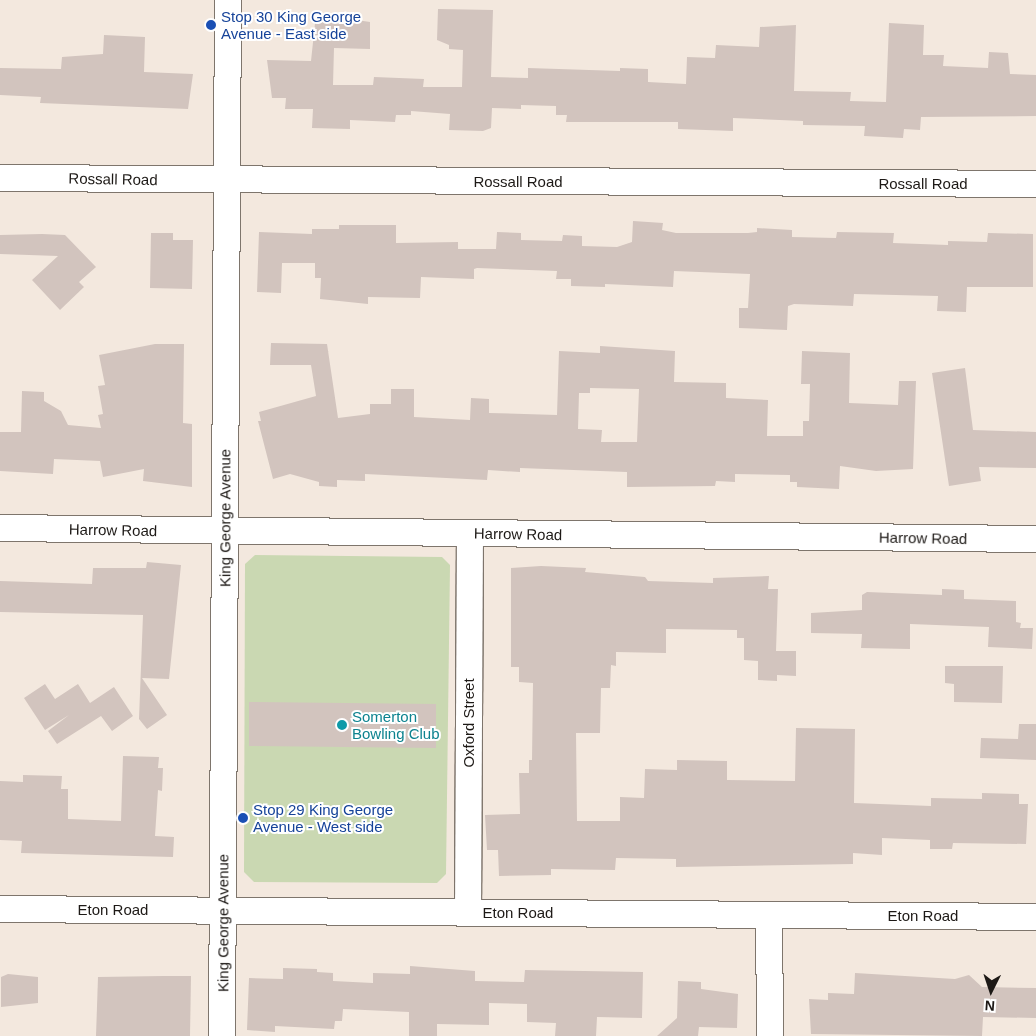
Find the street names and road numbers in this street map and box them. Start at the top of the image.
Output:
street label: Rossall Road [68,169,158,189]
street label: Rossall Road [473,173,563,191]
street label: Rossall Road [878,175,968,193]
street label: King George Avenue [216,449,234,587]
street label: Harrow Road [69,520,157,540]
street label: Harrow Road [474,524,562,544]
street label: Harrow Road [879,528,967,548]
street label: Oxford Street [460,678,478,768]
street label: King George Avenue [214,854,232,992]
street label: Eton Road [78,901,148,919]
street label: Eton Road [483,904,553,922]
street label: Eton Road [888,907,958,925]

